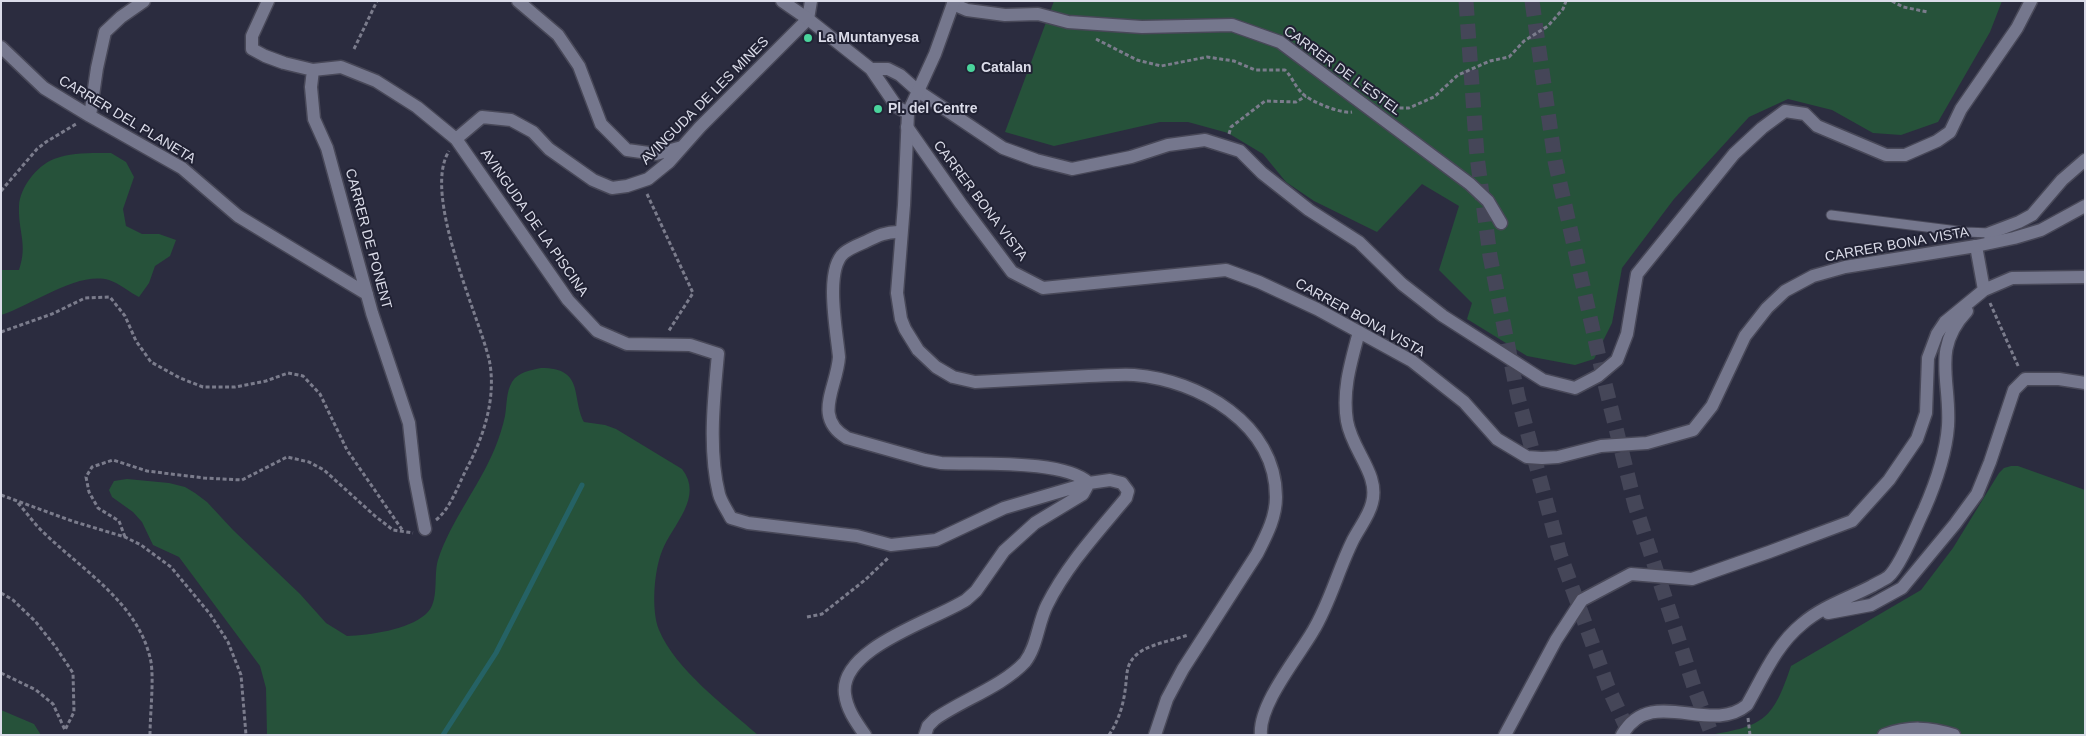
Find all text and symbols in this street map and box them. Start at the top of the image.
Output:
street label: CARRER DE L'ESTEL [1280,23,1404,119]
place label: La Muntanyesa [818,30,919,46]
marker: La Muntanyesa [802,32,814,44]
street label: AVINGUDA DE LES MINES [638,34,772,168]
place label: Catalan [981,60,1032,76]
marker: Catalan [965,62,977,74]
street label: CARRER DEL PLANETA [55,72,199,168]
place label: Pl. del Centre [888,101,977,117]
marker: Pl. del Centre [872,103,884,115]
street label: CARRER BONA VISTA [929,138,1031,264]
street label: AVINGUDA DE LA PISCINA [477,146,591,300]
street label: CARRER DE PONENT [341,167,395,311]
street label: CARRER BONA VISTA [1824,224,1970,266]
street label: CARRER BONA VISTA [1292,275,1428,361]

